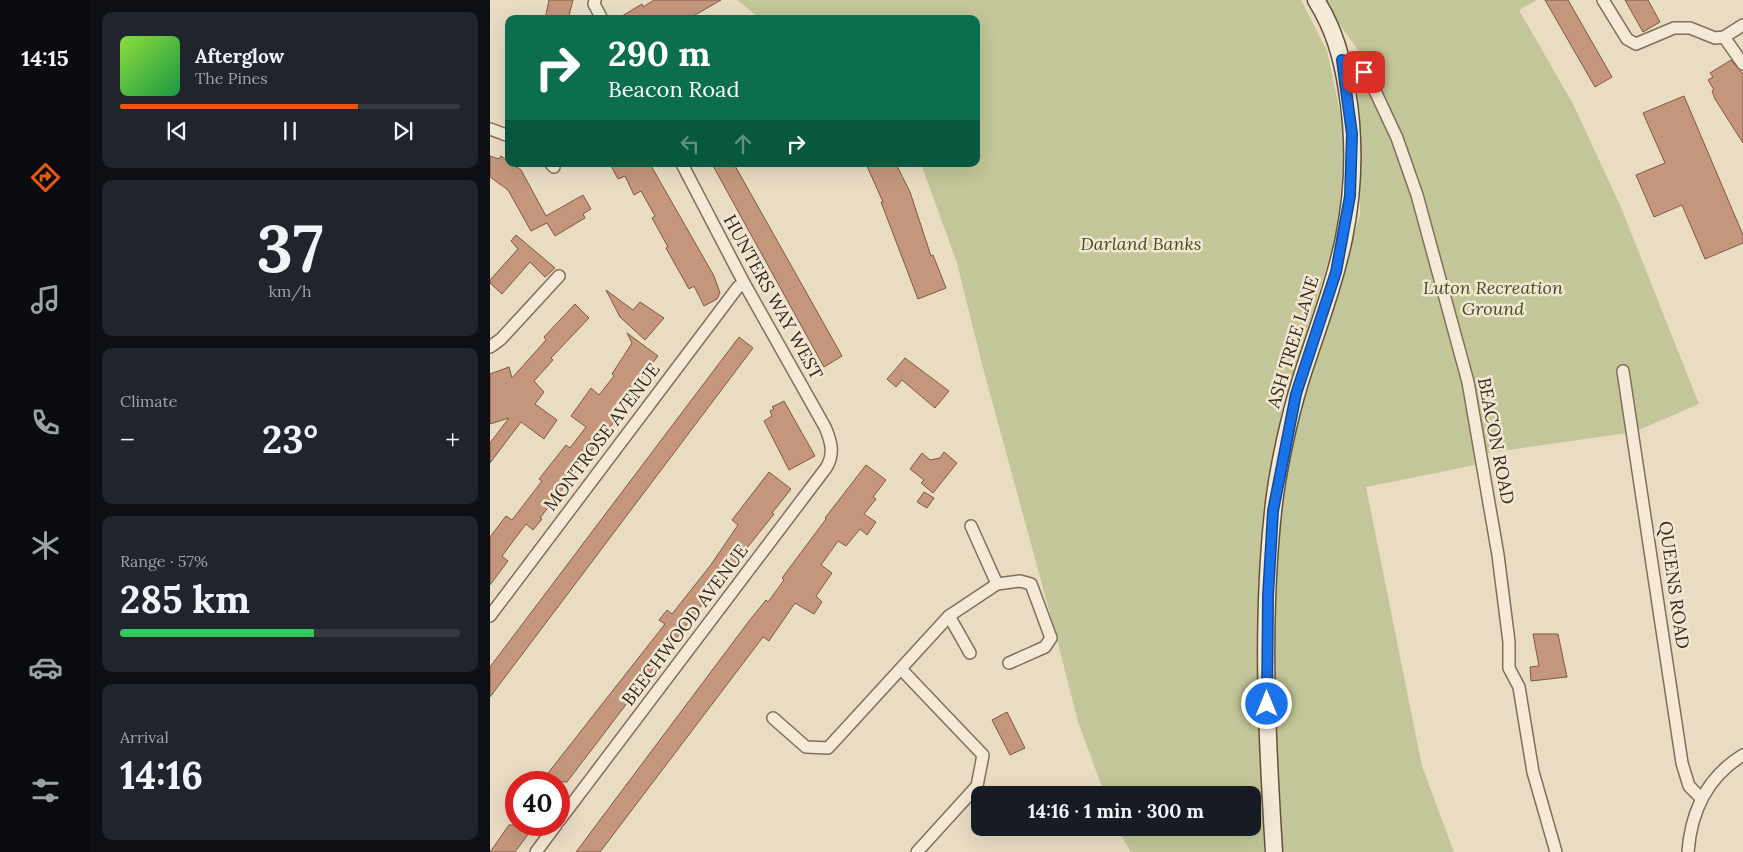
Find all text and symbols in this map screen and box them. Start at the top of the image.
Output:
text: 290 m [608,31,710,76]
icon: right [525,35,590,100]
text: 14:15 [21,44,69,72]
text: Afterglow [195,44,284,68]
pin [1343,51,1385,93]
icon: arrive [1350,58,1378,86]
text: The Pines [195,68,268,88]
text: Beacon Road [608,75,740,103]
icon: previous [163,117,191,145]
icon: pause [276,117,304,145]
icon: next [389,117,417,145]
icon: left [676,130,704,158]
icon: ahead [729,130,757,158]
icon: right [782,130,810,158]
icon: directions [28,160,63,195]
text: 37 [257,207,323,290]
street label: HUNTERS WAY WEST [719,210,829,384]
park label: Darland Banks [1080,232,1202,255]
street label: ASH TREE LANE [1261,273,1324,412]
park label: Luton Recreation Ground [1423,276,1563,320]
text: km/h [268,281,312,301]
icon: music [28,282,63,317]
street label: MONTROSE AVENUE [538,358,665,515]
street label: BEACON ROAD [1473,376,1520,506]
text: Climate [120,391,177,411]
icon: phone [28,405,63,440]
text: 23° [262,415,318,463]
text: − [120,422,135,458]
text: + [445,422,460,458]
street label: QUEENS ROAD [1654,520,1695,650]
icon: climate [28,528,63,563]
street label: BEECHWOOD AVENUE [616,539,753,710]
text: Range · 57% [120,551,208,571]
text: 285 km [120,575,250,623]
icon: car [28,650,63,685]
position arrow [1240,677,1292,729]
text: Arrival [120,727,169,747]
text: 14:16 [120,751,203,799]
speed limit sign: 40 [505,771,570,836]
icon: filters [28,773,63,808]
text: 14:16 · 1 min · 300 m [1028,799,1204,823]

